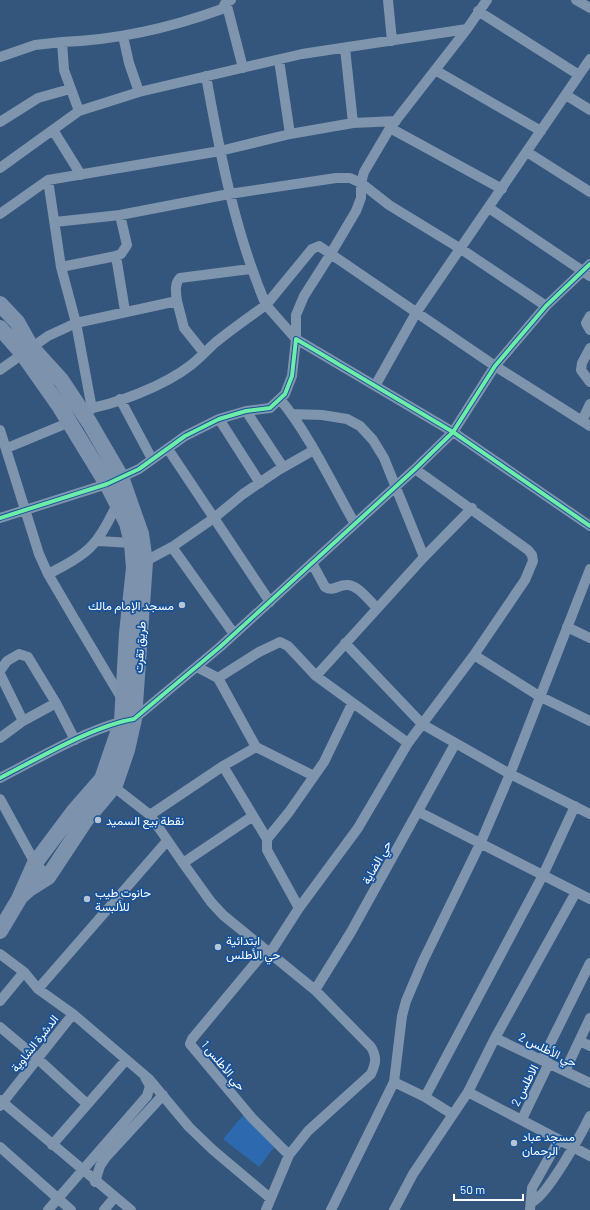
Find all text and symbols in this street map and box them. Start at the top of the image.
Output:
place label: مسجد الإمام مالك [88,598,174,614]
marker: مسجد الإمام مالك [177,600,187,610]
street label: طريق تقرت [130,620,150,674]
place label: نقطة بيع السميد [106,813,184,830]
marker: نقطة بيع السميد [93,815,103,825]
street label: حي الضاية [358,838,397,888]
place label: حانوت طيب للألبسة [95,885,151,914]
marker: حانوت طيب للألبسة [82,894,92,904]
place label: ابتدائية حي الأطلس [226,933,280,965]
marker: ابتدائية حي الأطلس [213,942,223,952]
street label: الدشرة الشاوية [7,1012,62,1076]
street label: حي الأطلس 2 [515,1029,579,1073]
street label: حي الأطلس 1 [196,1037,249,1095]
street label: الاطلس 2 [508,1062,542,1109]
place label: مسجد عباد الرحمان [522,1129,575,1159]
marker: مسجد عباد الرحمان [509,1138,519,1148]
scale bar [454,1176,523,1202]
text: 50 m [460,1182,485,1196]

